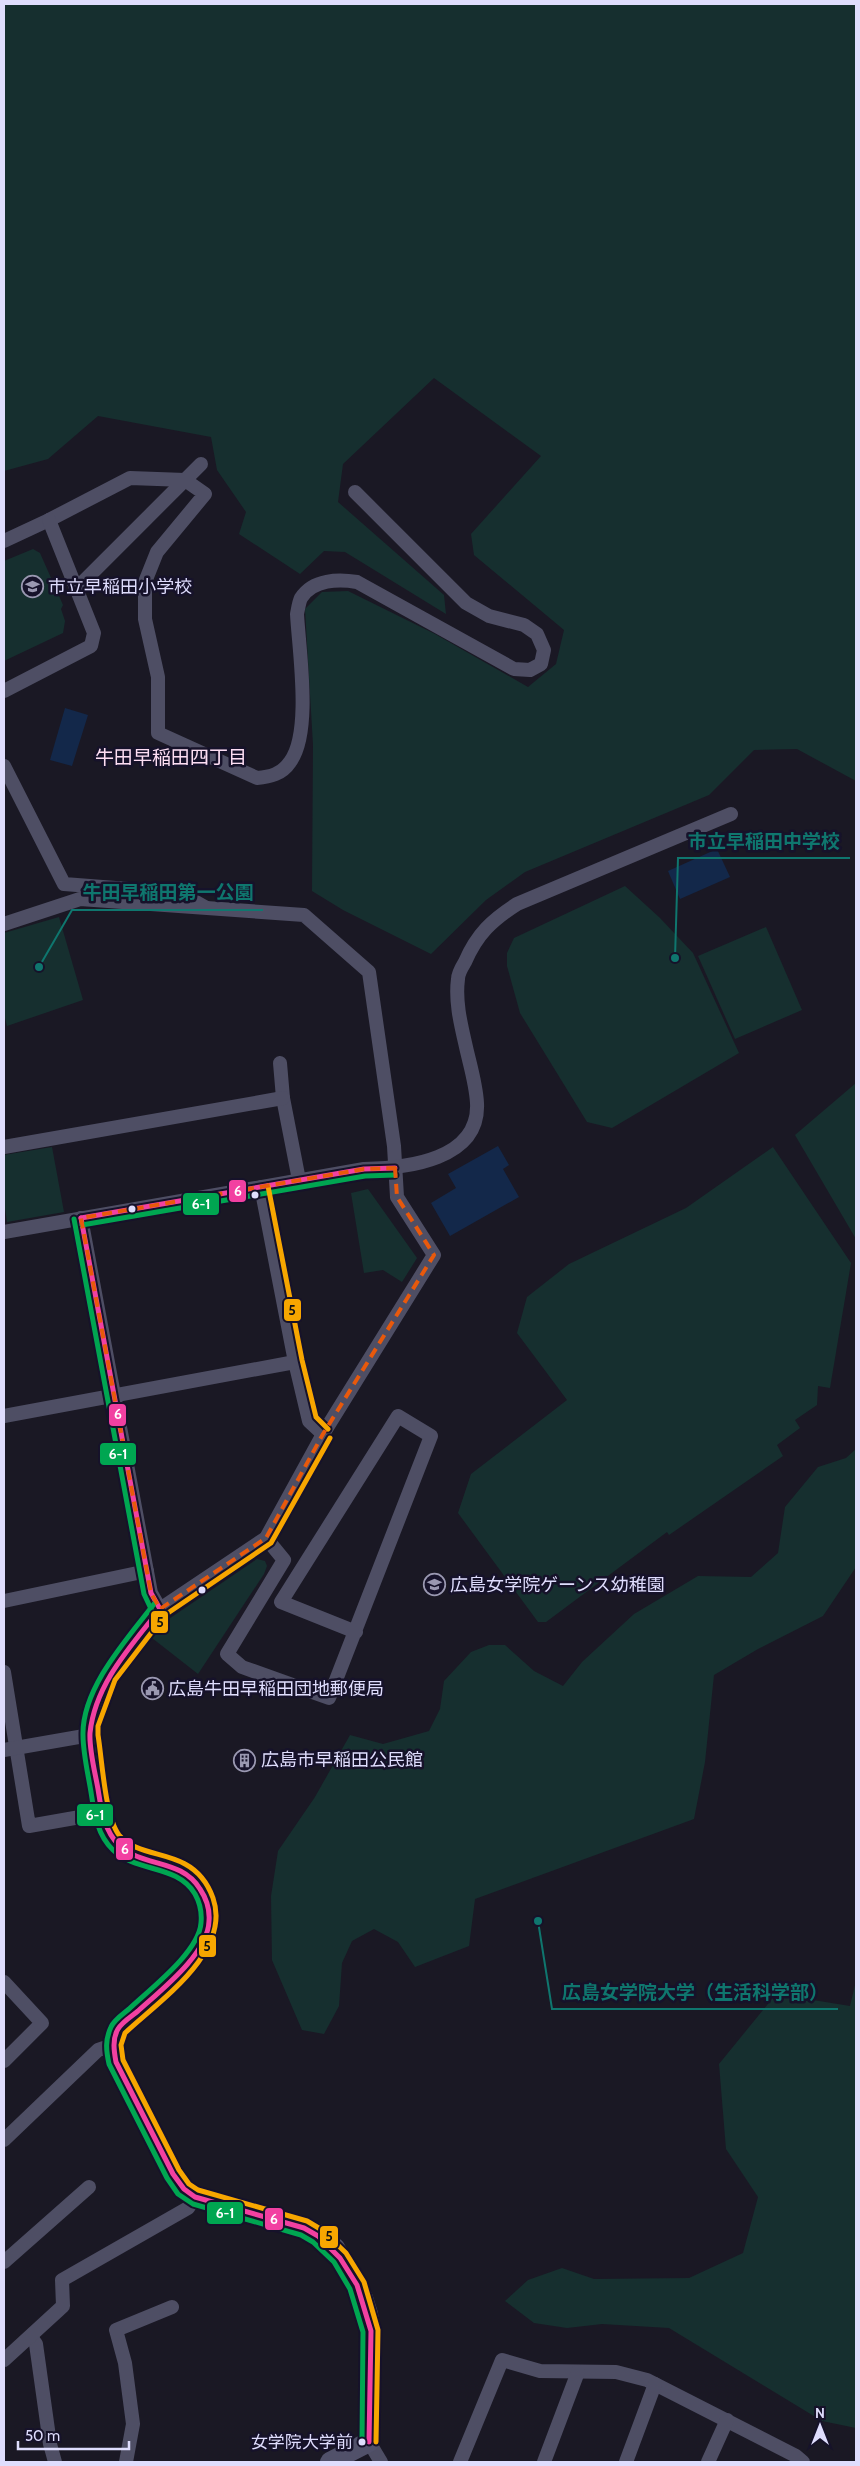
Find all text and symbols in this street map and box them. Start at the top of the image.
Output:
school or university icon: 市立早稲田小学校 [20,575,44,599]
place label: 市立早稲田小学校 [48,576,192,598]
district label: 牛田早稲田四丁目 [95,746,247,769]
callout: 市立早稲田中学校 [678,824,850,858]
text: 市立早稲田中学校 [688,830,840,853]
callout: 牛田早稲田第一公園 [72,876,263,910]
text: 牛田早稲田第一公園 [82,881,254,904]
line badge: 6 [228,1179,247,1203]
text: 6 [234,1182,242,1200]
unlabelled marker [250,1190,260,1200]
line badge: 6-1 [182,1192,220,1216]
text: 6-1 [192,1195,210,1213]
unlabelled marker [127,1204,137,1214]
line badge: 5 [283,1298,302,1322]
text: 5 [288,1301,296,1319]
line badge: 6 [108,1403,127,1427]
text: 6 [114,1405,122,1423]
line badge: 6-1 [99,1442,137,1466]
text: 6-1 [109,1445,127,1463]
school or university icon: 広島女学院ゲーンス幼稚園 [422,1573,446,1597]
place label: 広島女学院ゲーンス幼稚園 [450,1574,665,1596]
unlabelled marker [197,1585,207,1595]
line badge: 5 [150,1610,169,1634]
text: 5 [156,1613,164,1631]
public building icon: 広島牛田早稲田団地郵便局 [140,1677,164,1701]
place label: 広島牛田早稲田団地郵便局 [168,1678,384,1700]
building icon: 広島市早稲田公民館 [233,1748,257,1772]
place label: 広島市早稲田公民館 [261,1749,423,1771]
line badge: 6-1 [76,1803,114,1827]
text: 6-1 [86,1806,104,1824]
line badge: 6 [115,1837,134,1861]
text: 6 [121,1840,129,1858]
line badge: 5 [198,1934,217,1958]
text: 5 [203,1937,211,1955]
callout: 広島女学院大学（生活科学部） [552,1975,838,2009]
text: 広島女学院大学（生活科学部） [562,1981,828,2004]
line badge: 6-1 [206,2201,244,2225]
text: 6-1 [216,2204,234,2222]
line badge: 6 [264,2207,284,2231]
text: 6 [270,2210,278,2228]
line badge: 5 [319,2225,339,2249]
text: 5 [325,2227,333,2245]
north arrow [795,2401,845,2451]
text: N [815,2404,825,2422]
scale bar [18,2418,129,2450]
text: 50 m [25,2427,60,2445]
place label: 女学院大学前 [251,2432,353,2452]
marker: 女学院大学前 [357,2437,367,2447]

